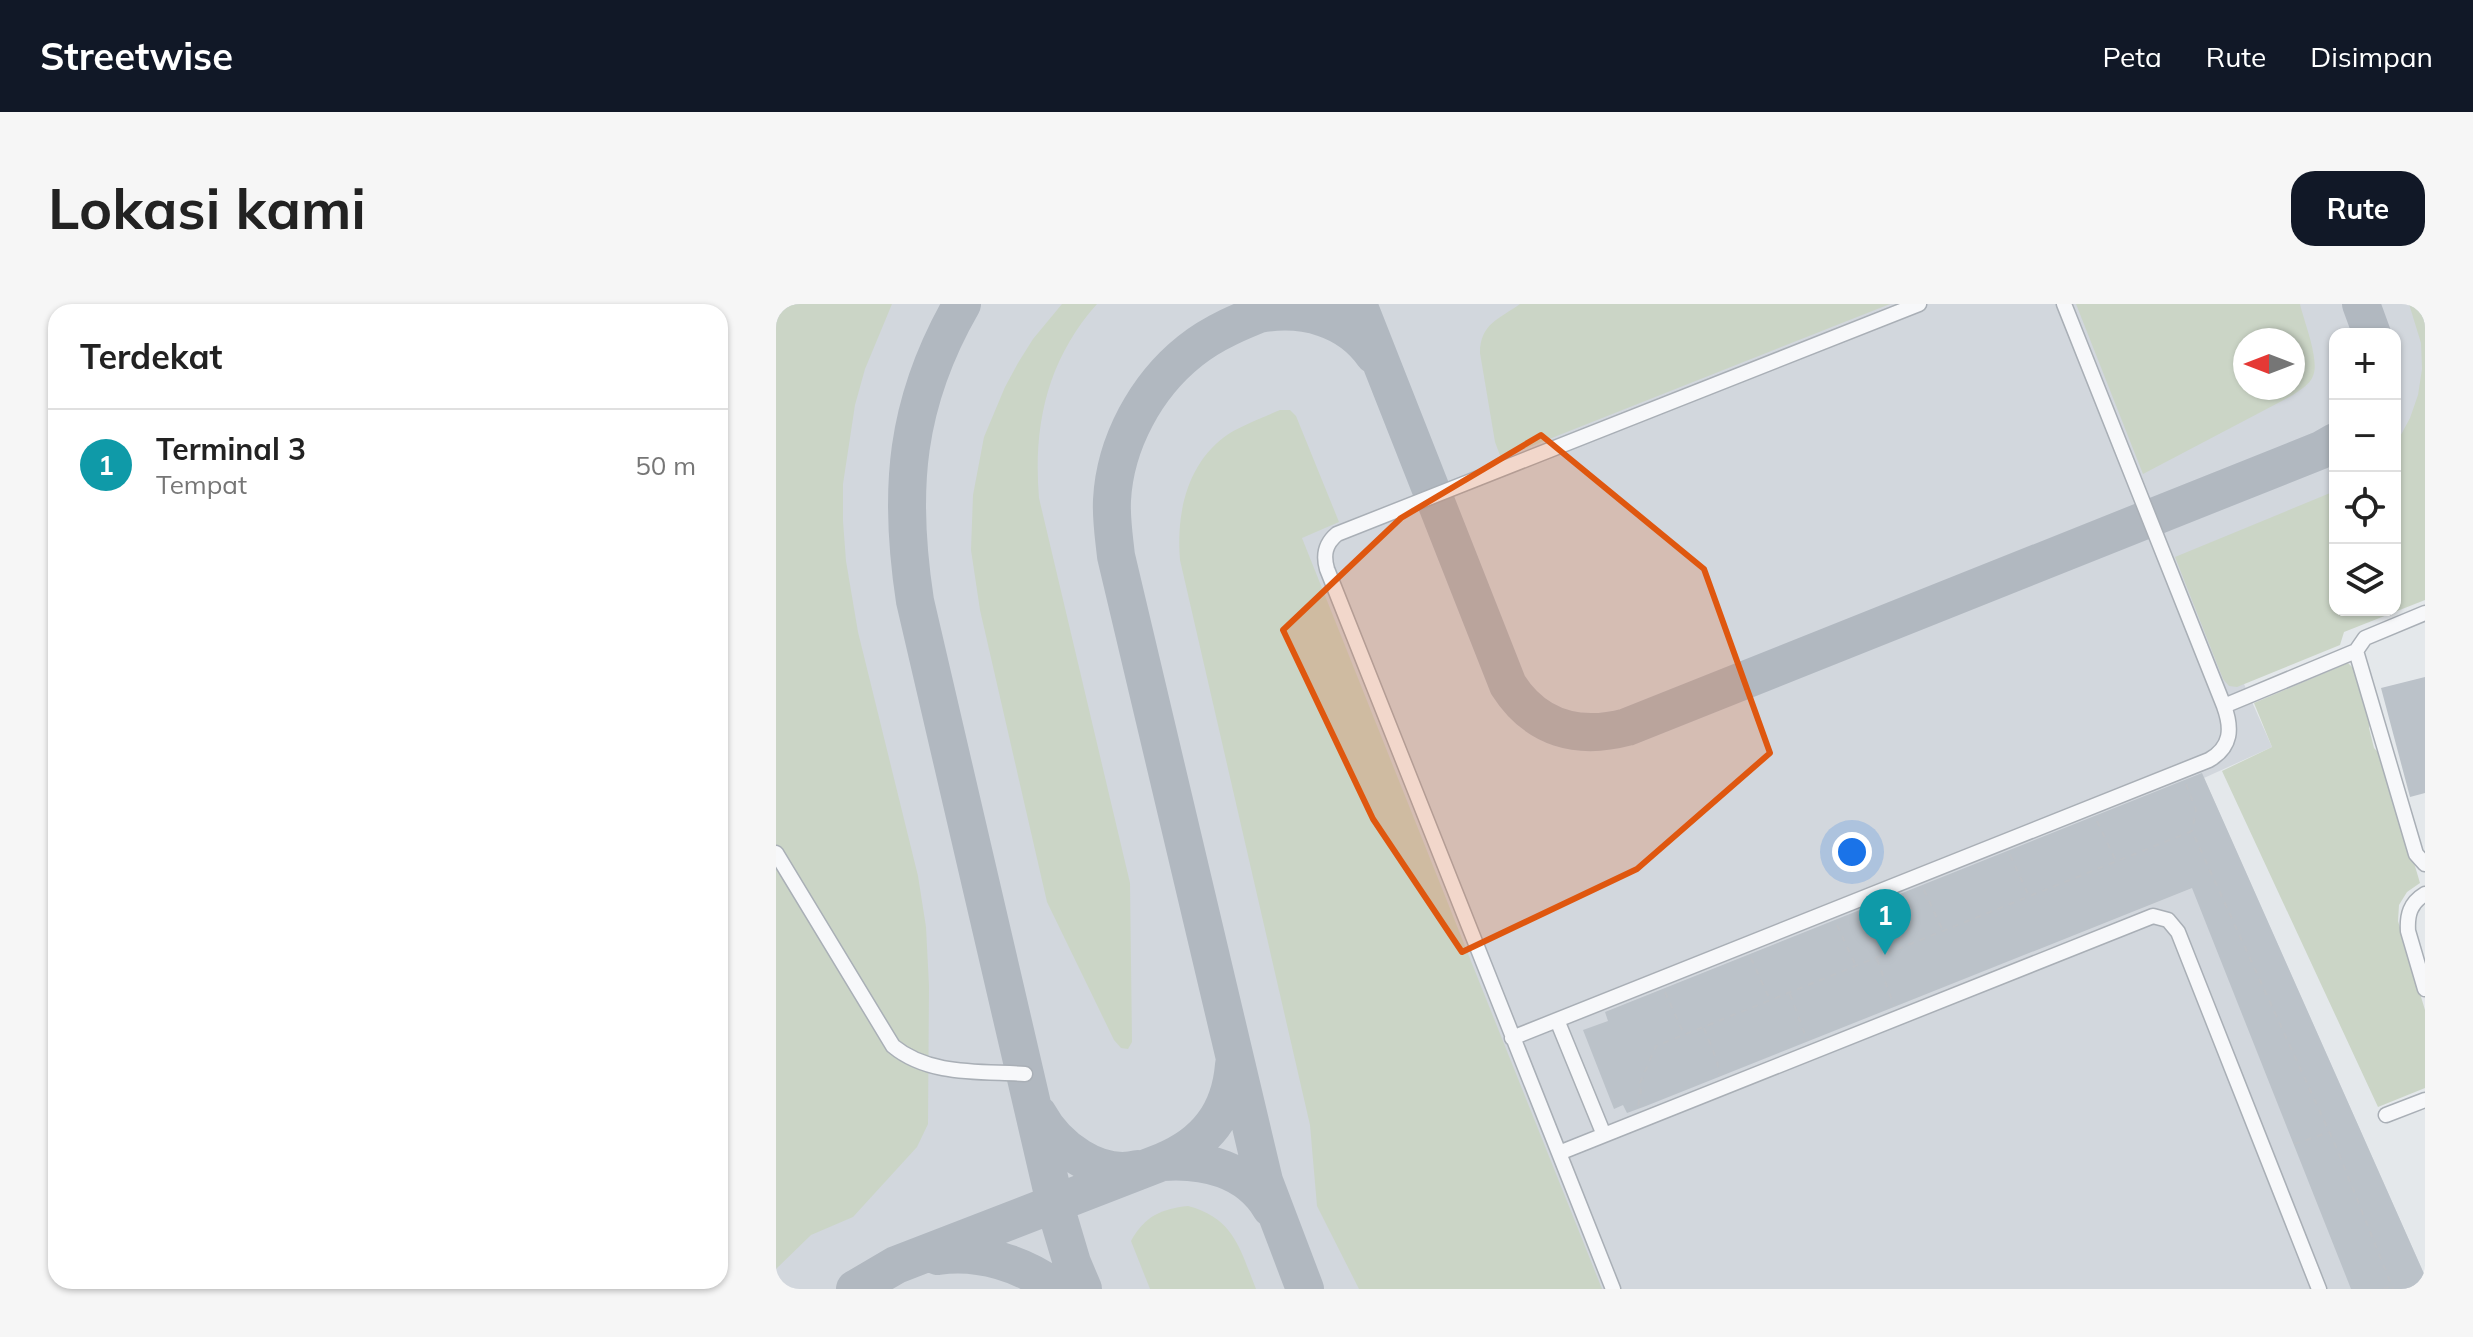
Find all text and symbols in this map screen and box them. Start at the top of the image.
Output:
text: Streetwise [40,32,233,80]
text: Peta [2102,39,2162,74]
text: Rute [2206,39,2266,74]
text: Disimpan [2310,39,2433,74]
button: Rute [2291,171,2425,246]
text: Lokasi kami [48,173,366,243]
north arrow [2233,328,2305,400]
map controls [2329,328,2401,616]
button: + [2329,328,2401,400]
text: Terdekat [80,335,222,378]
button: − [2329,400,2401,472]
text: Terminal 3 [156,430,306,468]
text: 1 [98,449,114,482]
text: 50 m [635,449,696,482]
text: Tempat [156,468,247,501]
button: locate [2329,472,2401,544]
button: layers [2329,544,2401,616]
your location [1832,832,1872,872]
pin: 1 [1859,889,1911,955]

